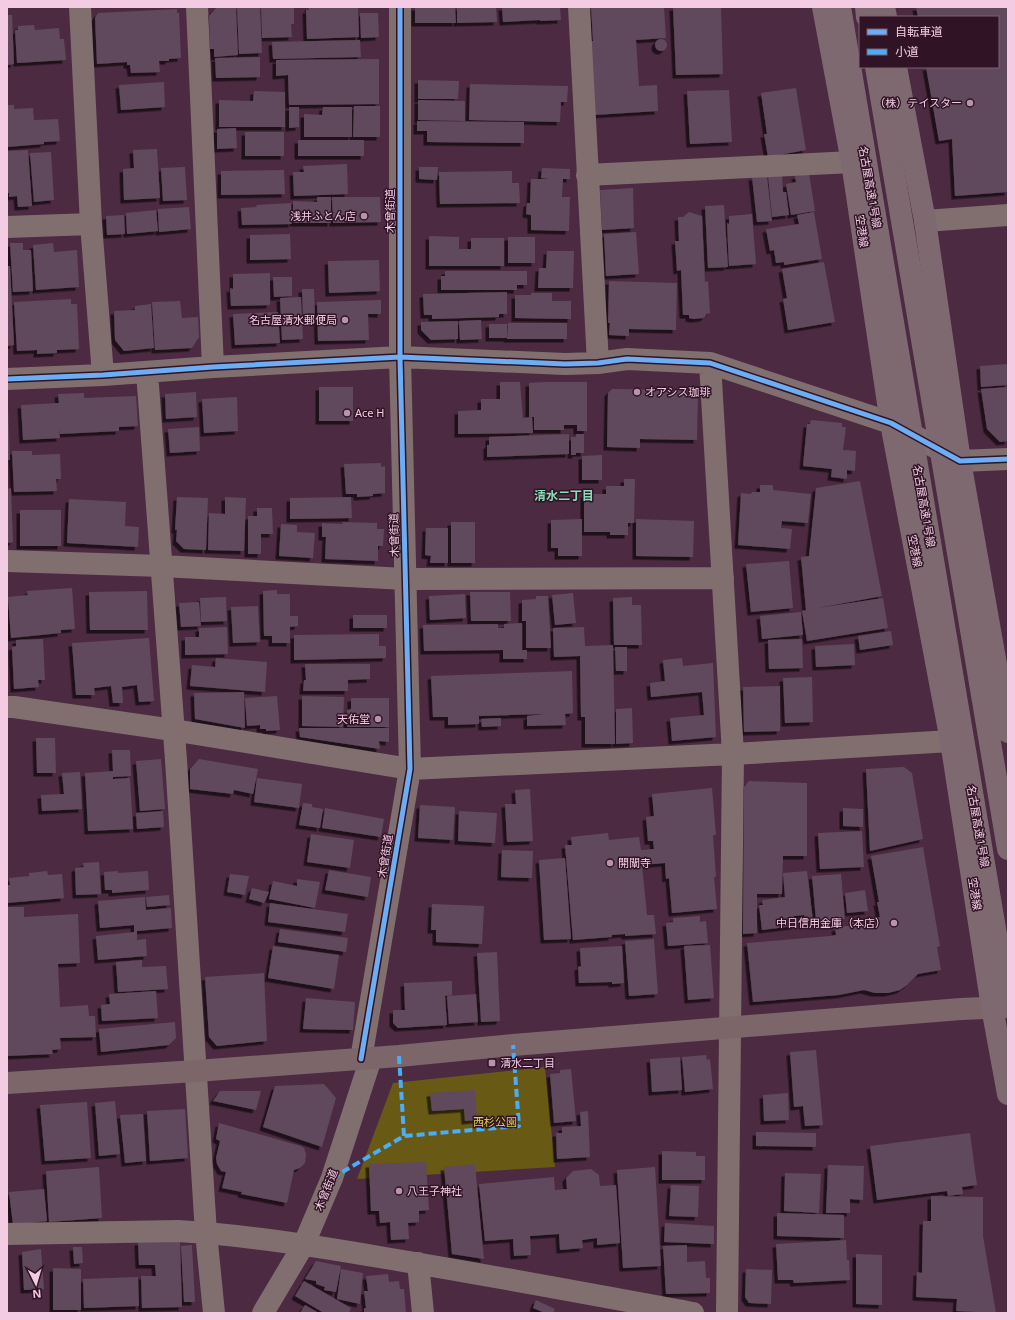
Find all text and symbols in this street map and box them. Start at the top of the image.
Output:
legend [859,16,999,68]
text: 自転車道 [895,23,943,40]
text: 小道 [895,43,919,60]
place label: （株）テイスター [874,95,962,110]
marker: （株）テイスター [965,98,975,108]
street label: 名古屋高速1号線 [856,145,885,229]
street label: 木曾街道 [382,189,397,233]
place label: 浅井ふとん店 [290,208,356,223]
marker: 浅井ふとん店 [359,211,369,221]
street label: 空港線 [853,214,872,248]
place label: 名古屋清水郵便局 [249,312,337,327]
marker: 名古屋清水郵便局 [340,315,350,325]
place label: オアシス珈琲 [645,384,711,399]
marker: オアシス珈琲 [632,387,642,397]
place label: Ace H [355,405,385,420]
marker: Ace H [342,408,352,418]
street label: 名古屋高速1号線 [910,464,939,548]
district label: 清水二丁目 [534,487,594,504]
street label: 木曾街道 [386,513,401,557]
street label: 空港線 [905,533,926,569]
place label: 天佑堂 [337,711,370,726]
marker: 天佑堂 [373,714,383,724]
street label: 名古屋高速1号線 [964,784,993,868]
street label: 木曾街道 [374,833,395,879]
place label: 開闡寺 [618,855,651,870]
marker: 開闡寺 [605,858,615,868]
street label: 空港線 [966,876,985,911]
place label: 中日信用金庫（本店） [776,915,886,930]
marker: 中日信用金庫（本店） [889,918,899,928]
place label: 清水二丁目 [500,1055,555,1070]
marker: 清水二丁目 [487,1058,497,1068]
park label: 西杉公園 [473,1114,517,1129]
street label: 木曾街道 [310,1167,341,1213]
place label: 八王子神社 [407,1183,462,1198]
marker: 八王子神社 [394,1186,404,1196]
north arrow [16,1264,56,1304]
text: N [32,1287,42,1302]

